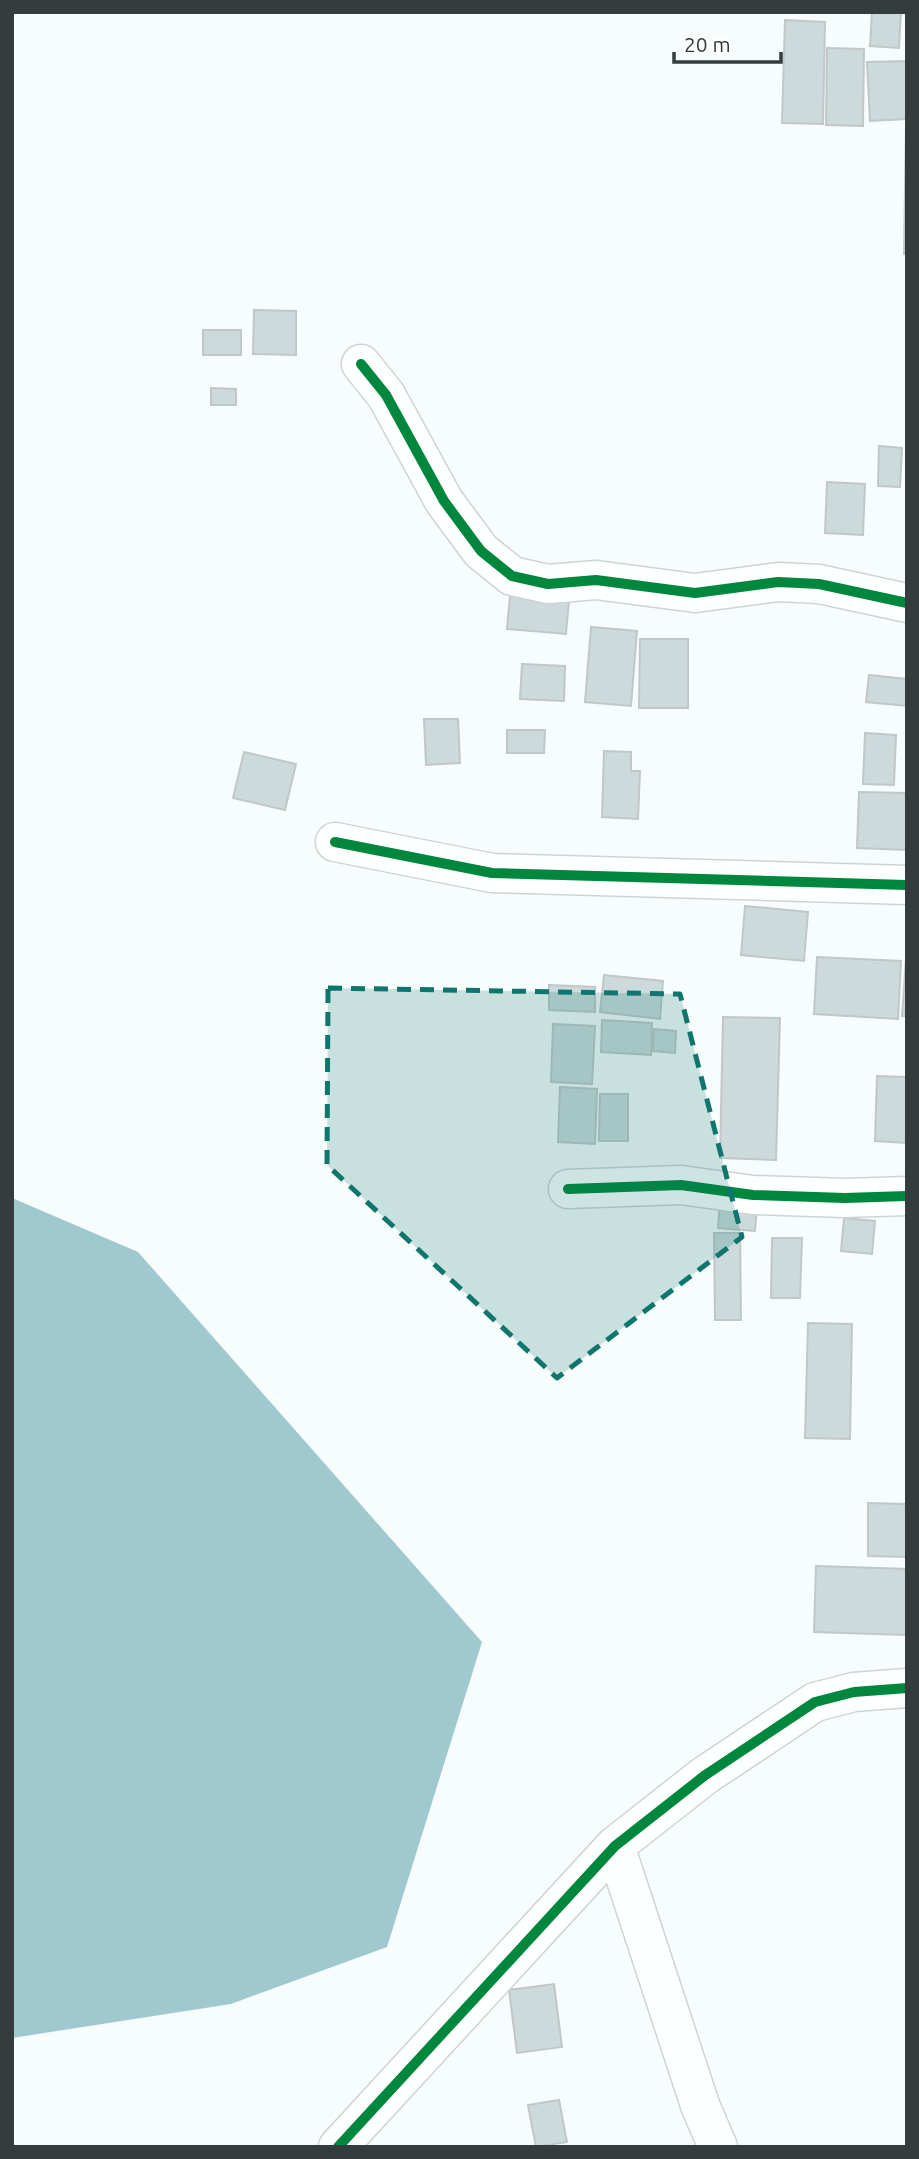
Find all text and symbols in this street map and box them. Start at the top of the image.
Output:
scale bar [674,21,781,65]
text: 20 m [684,32,731,56]

